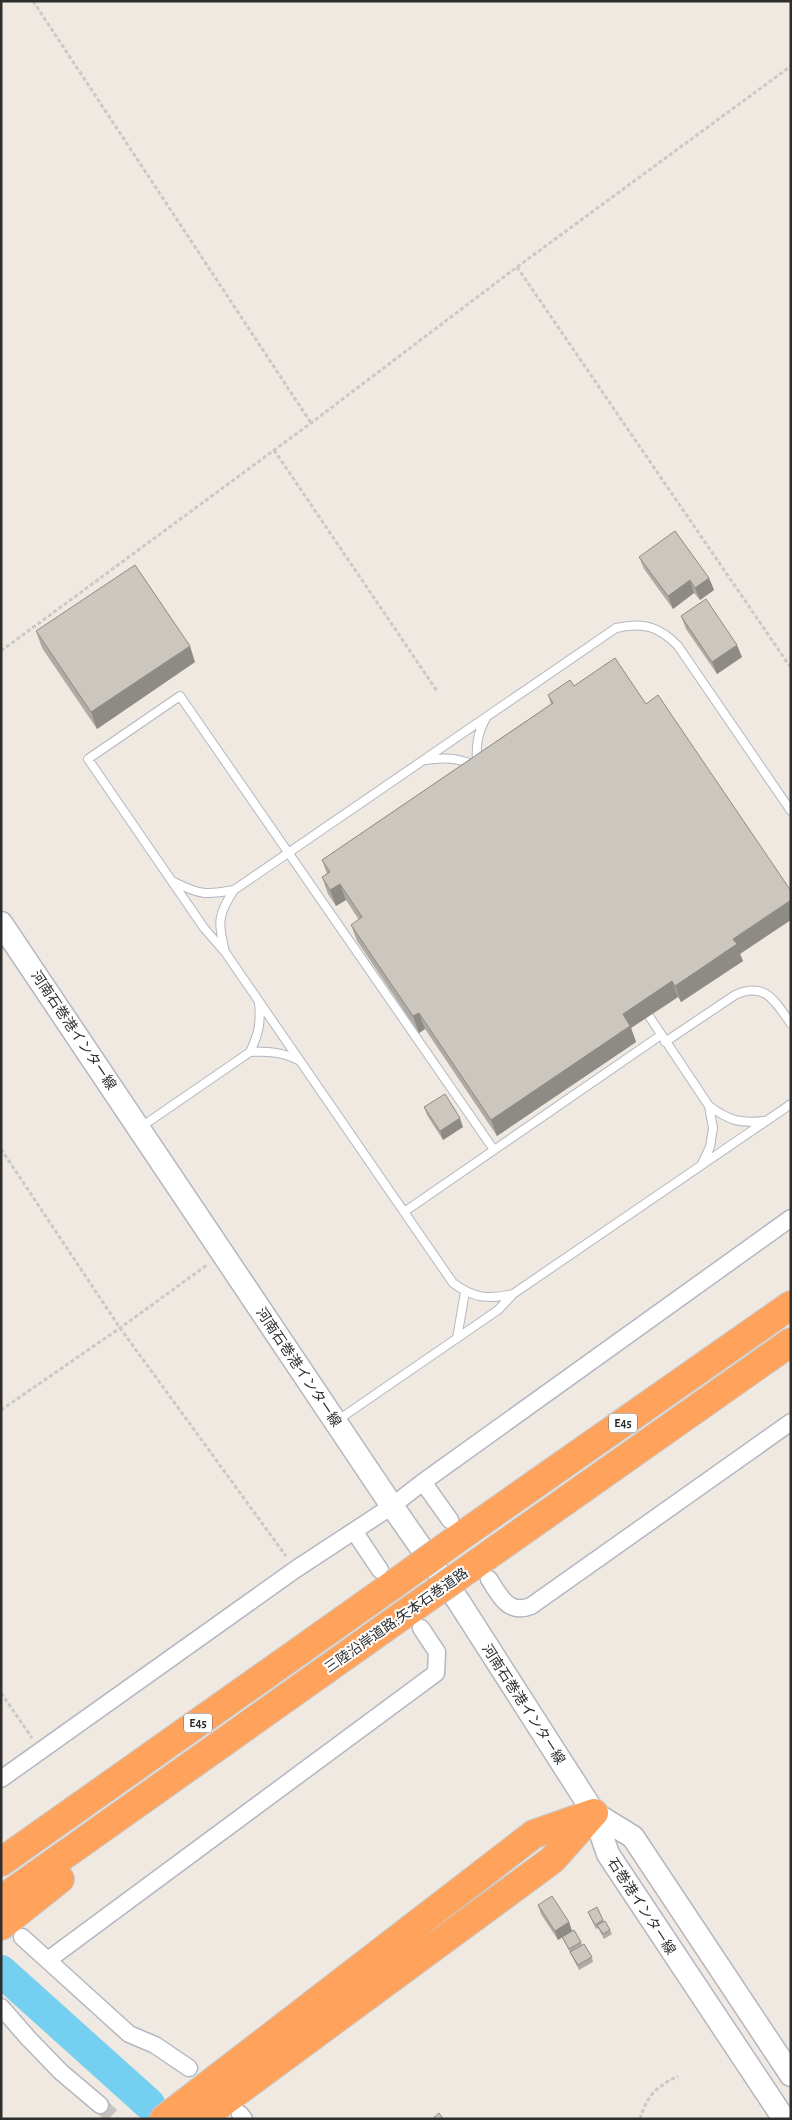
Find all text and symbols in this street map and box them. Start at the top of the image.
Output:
street label: 河南石巻港インター線 [28,968,119,1093]
street label: 河南石巻港インター線 [253,1305,344,1430]
road number: E45 [609,1414,637,1432]
street label: 三陸沿岸道路;矢本石巻道路 [322,1565,471,1676]
street label: 河南石巻港インター線 [479,1641,568,1767]
road number: E45 [184,1714,212,1732]
street label: 石巻港インター線 [605,1855,678,1957]

